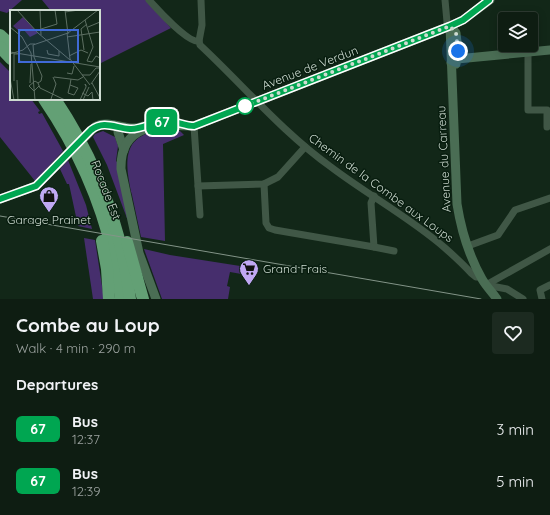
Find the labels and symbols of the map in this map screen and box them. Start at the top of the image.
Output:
inset map [10,10,100,100]
your location [448,41,468,61]
street label: Avenue de Verdun [260,42,360,93]
unlabelled marker [236,97,254,115]
street label: Avenue du Carreau [433,105,454,213]
line badge: 67 [144,109,180,135]
street label: Chemin de la Combe aux Loups [306,130,457,245]
street label: Rocade Est [88,158,125,222]
shop icon: Garage Prainet [38,185,60,213]
place label: Garage Prainet [7,212,91,227]
supermarket icon: Grand Frais [238,258,260,286]
place label: Grand Frais [263,261,328,276]

